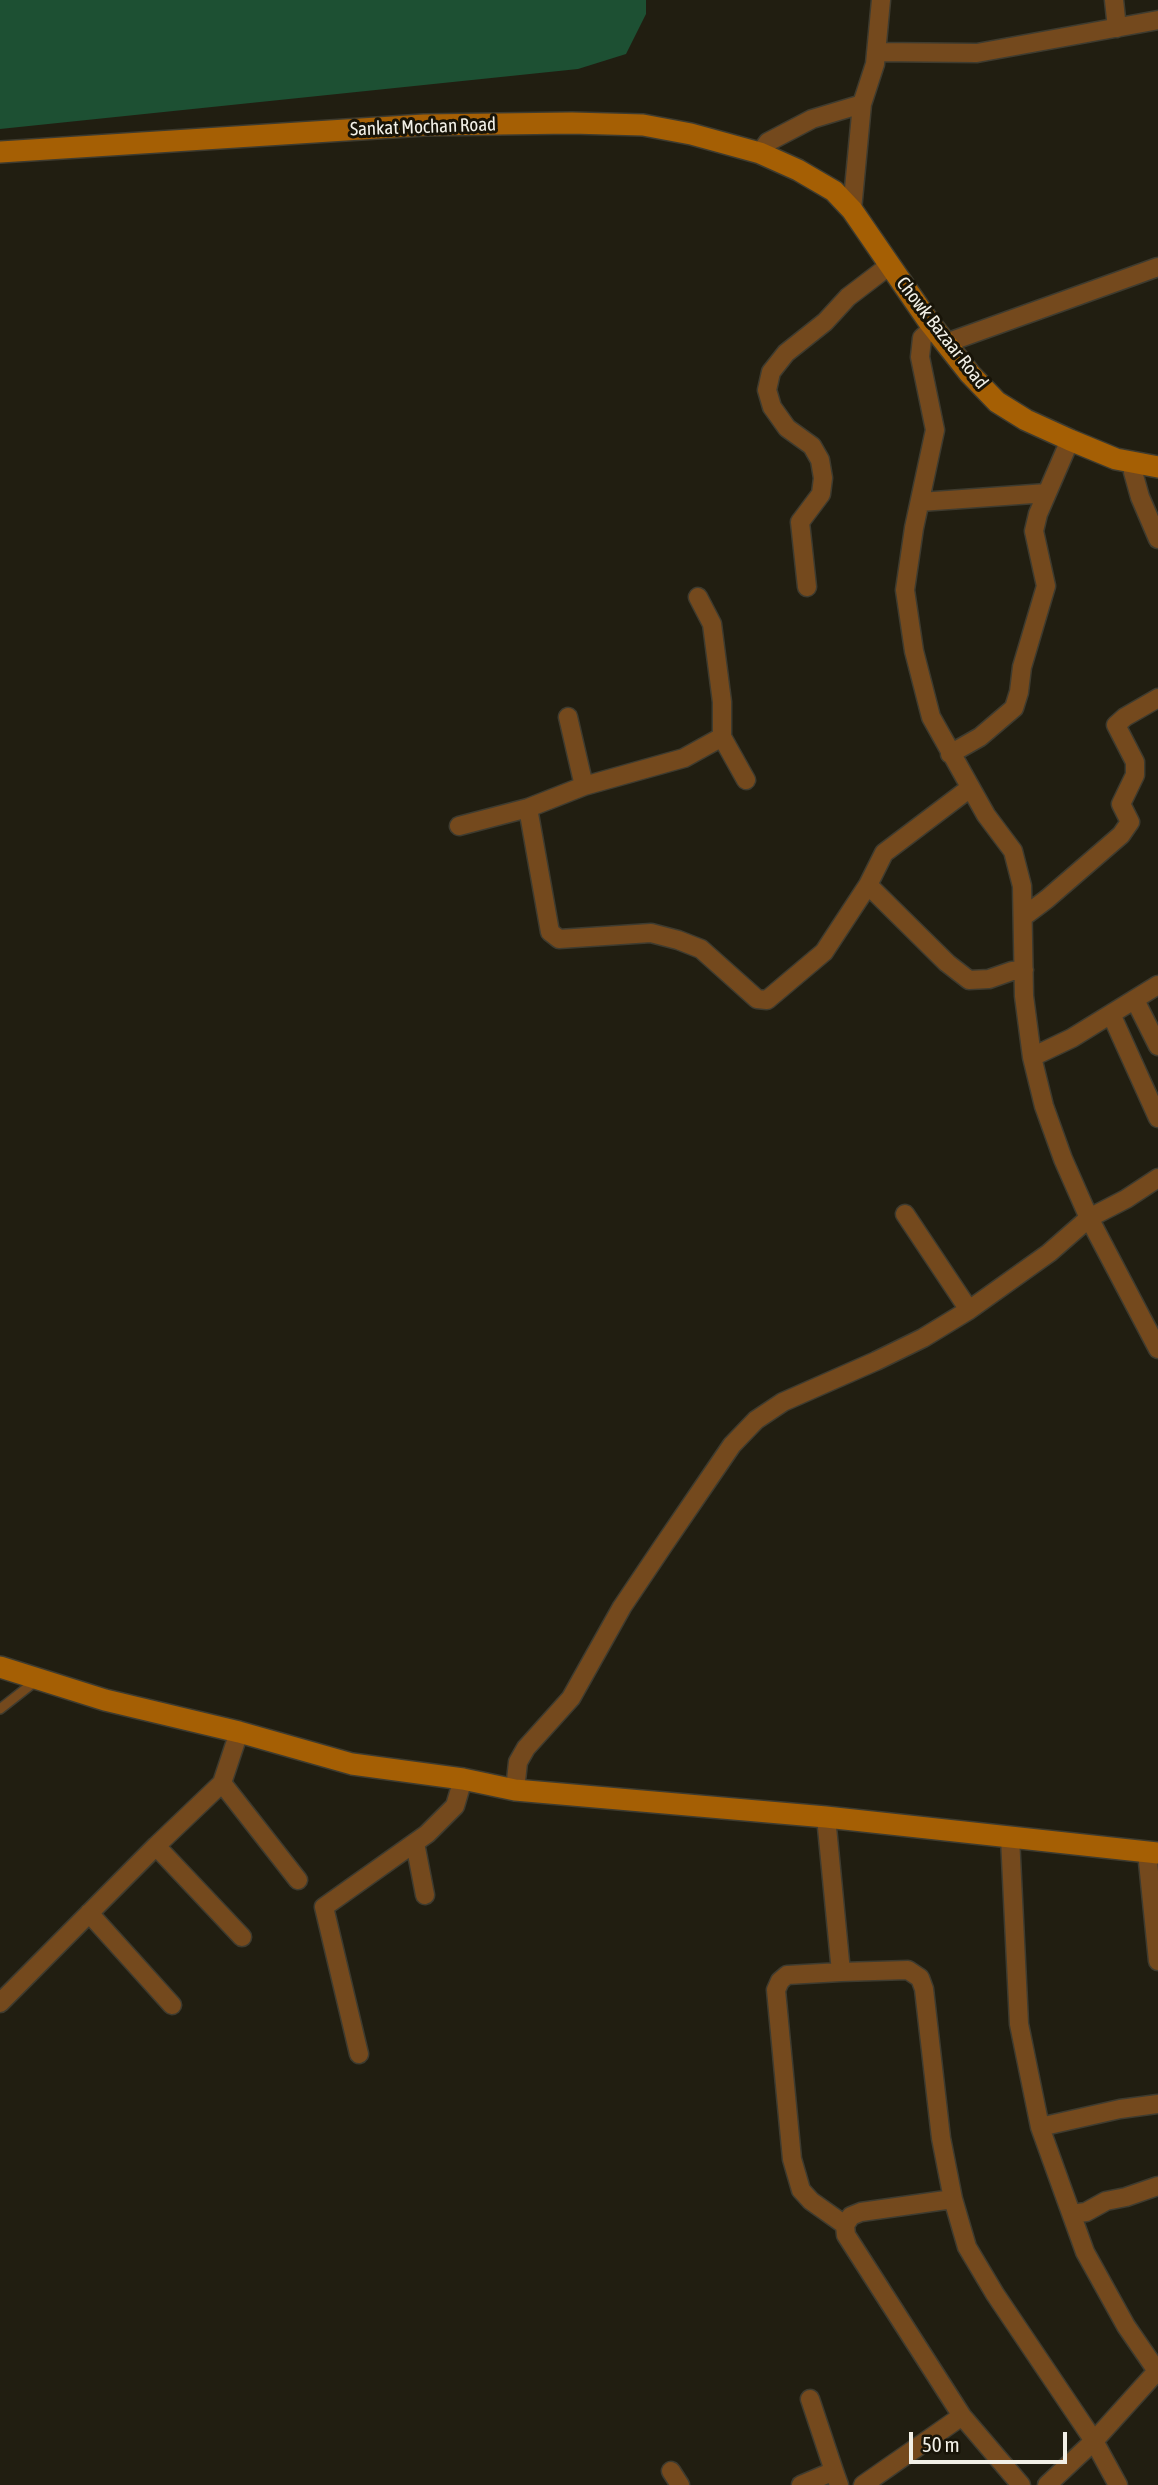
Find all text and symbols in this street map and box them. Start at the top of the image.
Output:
street label: Sankat Mochan Road [350,113,496,141]
street label: Chowk Bazaar Road [891,273,993,393]
scale bar [913,2418,1070,2462]
text: 50 m [922,2432,960,2456]

